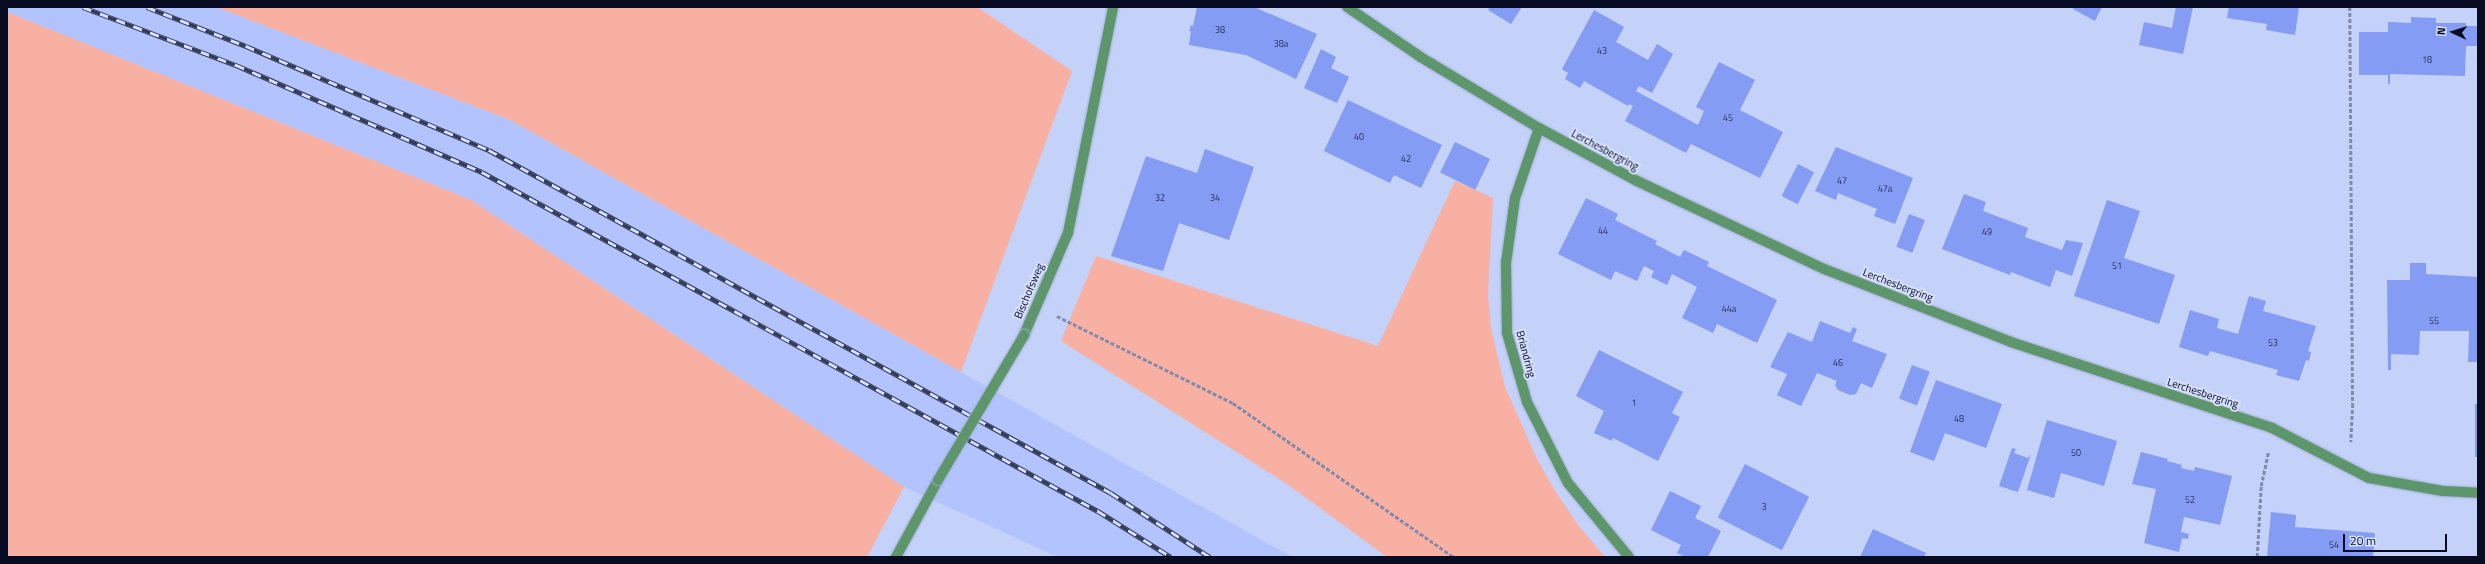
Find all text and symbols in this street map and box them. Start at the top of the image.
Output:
north arrow [2433,12,2473,52]
house number: 38 [1215,25,1225,35]
text: N [2433,27,2449,36]
house number: 38a [1274,39,1288,49]
house number: 43 [1597,46,1607,56]
house number: 18 [2422,55,2432,65]
house number: 45 [1723,113,1733,123]
street label: Lerchesbergring [1569,127,1641,173]
house number: 40 [1354,132,1364,142]
house number: 42 [1401,154,1411,164]
house number: 47 [1837,176,1847,186]
house number: 47a [1878,184,1892,194]
house number: 32 [1155,193,1165,203]
house number: 34 [1210,193,1220,203]
house number: 44 [1598,226,1608,236]
house number: 49 [1982,227,1992,237]
street label: Bischofsweg [1011,261,1047,321]
house number: 51 [2112,261,2122,271]
street label: Lerchesbergring [1861,266,1935,304]
house number: 44a [1722,304,1736,314]
house number: 55 [2429,316,2439,326]
street label: Briandring [1513,329,1539,379]
house number: 53 [2268,338,2278,348]
house number: 46 [1833,358,1843,368]
street label: Lerchesbergring [2166,375,2240,411]
house number: 1 [1631,398,1637,408]
house number: 48 [1954,414,1964,424]
house number: 50 [2071,448,2081,458]
house number: 52 [2185,495,2195,505]
house number: 3 [1761,502,1767,512]
scale bar [2345,526,2449,552]
text: 20 m [2350,531,2376,550]
house number: 54 [2329,540,2339,550]

